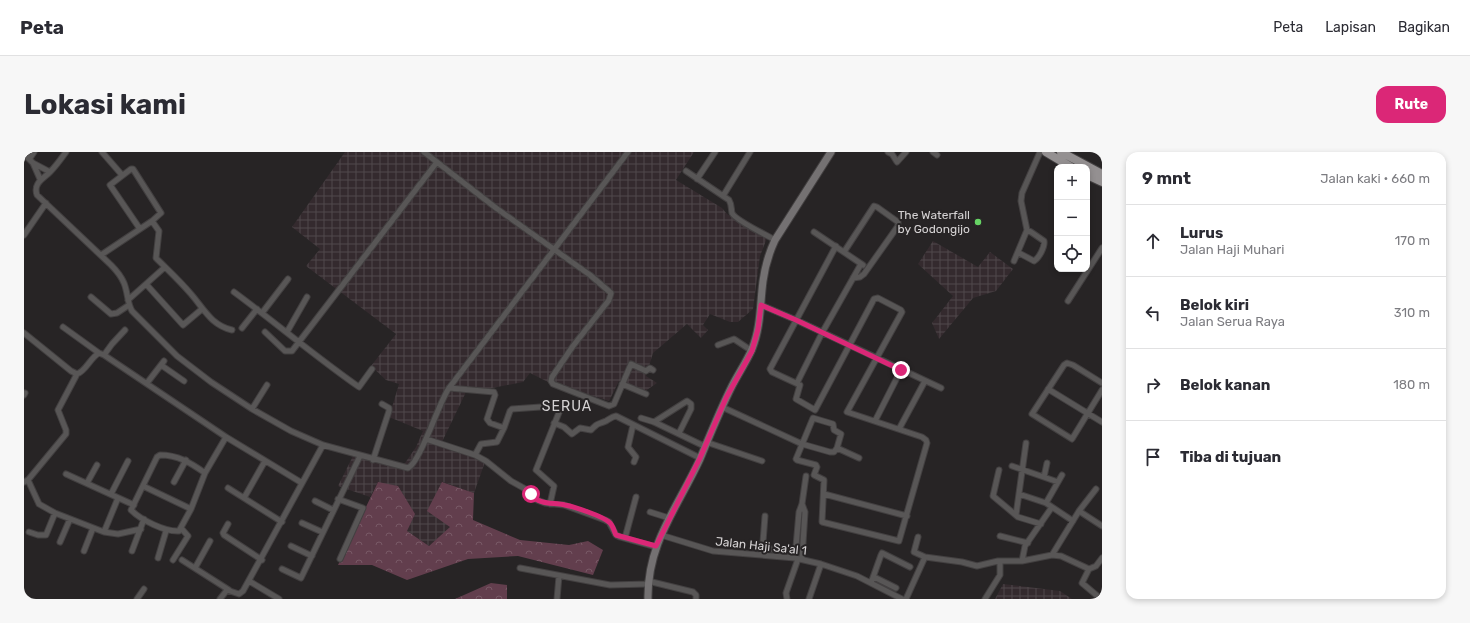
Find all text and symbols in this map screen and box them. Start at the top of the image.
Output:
text: Peta [20,16,64,39]
text: Peta [1273,19,1303,36]
text: Lapisan [1325,19,1376,36]
text: Bagikan [1398,19,1450,36]
button: Rute [1376,86,1446,123]
text: Lokasi kami [24,88,186,121]
map controls [1054,164,1090,272]
button: + [1054,164,1090,200]
text: 9 mnt [1142,168,1191,188]
text: Jalan kaki · 660 m [1320,171,1430,186]
button: − [1054,200,1090,236]
place label: The Waterfall by Godongijo [897,208,970,236]
marker: The Waterfall by Godongijo [973,217,983,227]
text: Lurus [1180,224,1223,242]
icon: ahead [1142,230,1164,252]
text: 170 m [1395,233,1430,248]
button: locate [1054,236,1090,272]
text: Jalan Haji Muhari [1180,242,1284,257]
text: Belok kiri [1180,296,1249,314]
icon: left [1142,302,1164,324]
text: 310 m [1394,305,1430,320]
text: Jalan Serua Raya [1180,314,1285,329]
route end [892,361,910,379]
icon: right [1142,374,1164,396]
text: Belok kanan [1180,376,1270,394]
text: 180 m [1393,377,1430,392]
district label: SERUA [542,398,592,415]
icon: arrive [1142,446,1164,468]
text: Tiba di tujuan [1180,448,1281,466]
route start [522,485,540,503]
street label: Jalan Haji Sa'al 1 [715,534,807,558]

